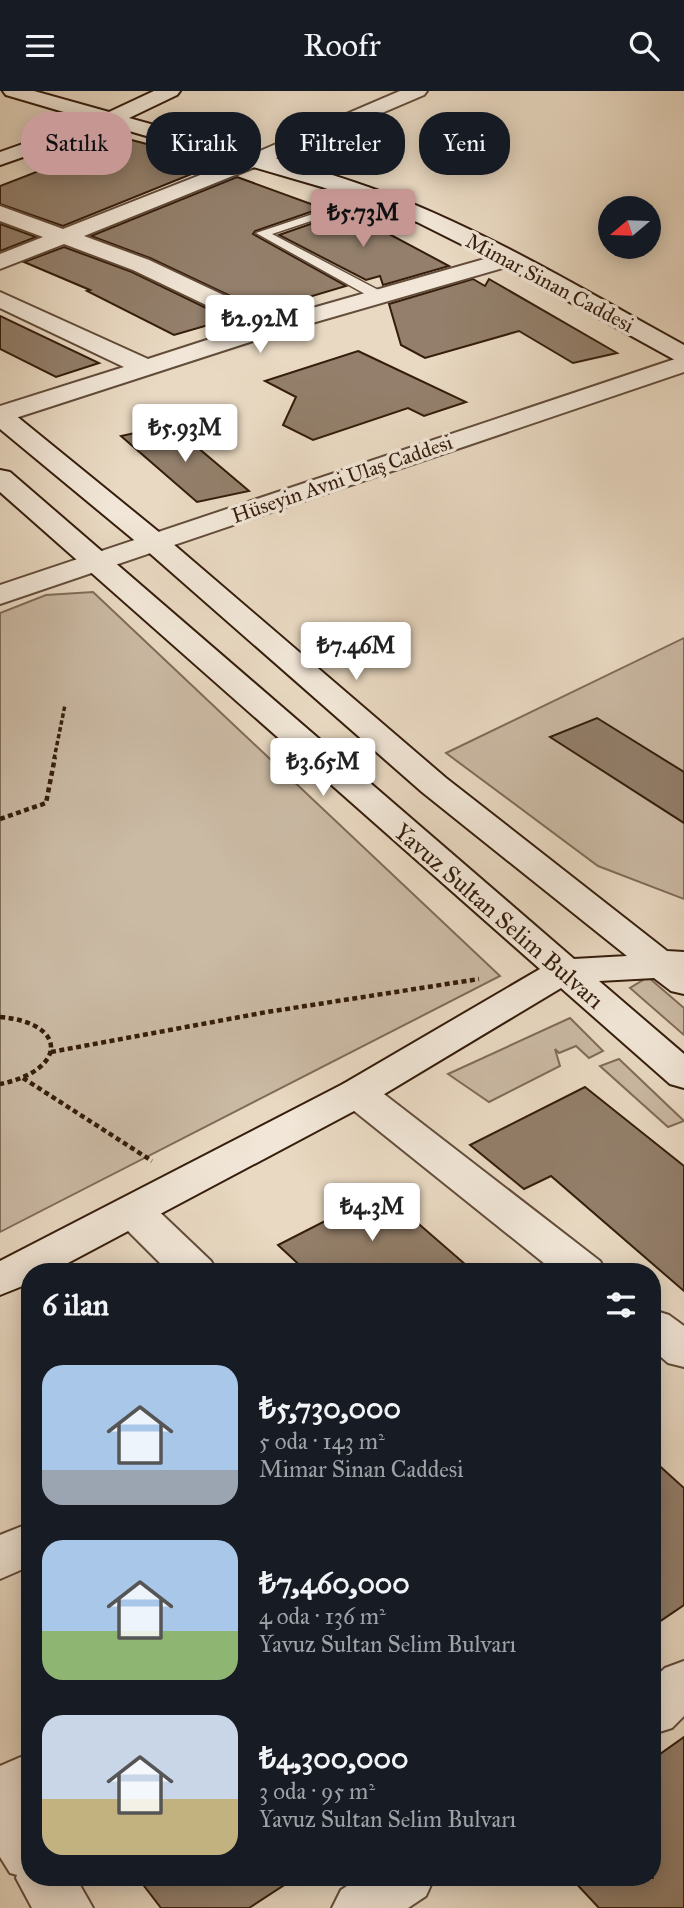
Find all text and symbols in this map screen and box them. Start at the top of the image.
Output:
text: Roofr [303,26,381,65]
icon: menu [21,27,59,65]
icon: search [625,27,663,65]
chip: Satılık [21,112,132,175]
chip: Kiralık [146,112,261,175]
chip: Filtreler [275,112,405,175]
chip: Yeni [419,112,510,175]
pin: ₺5.73M [306,190,420,249]
north arrow [598,196,662,259]
map controls [598,196,661,259]
text: ₺5.73M [327,198,399,226]
street label: Mimar Sinan Caddesi [461,228,639,338]
pin: ₺2.92M [203,295,317,355]
text: ₺2.92M [221,304,299,332]
pin: ₺5.93M [128,405,242,464]
text: ₺5.93M [148,413,222,441]
street label: Hüseyin Avni Ulaş Caddesi [228,429,456,529]
pin: ₺7.46M [299,623,413,682]
text: ₺7.46M [317,631,395,659]
pin: ₺3.65M [266,739,380,798]
text: ₺3.65M [286,747,360,775]
street label: Yavuz Sultan Selim Bulvarı [388,817,610,1016]
pin: ₺4.3M [323,1183,421,1243]
text: ₺4.3M [340,1192,404,1220]
icon: filters [602,1286,640,1324]
text: 6 ilan [42,1287,109,1323]
text: ₺5,730,000 [259,1390,401,1426]
icon: home [98,1393,182,1477]
text: 5 oda · 143 m² [259,1427,385,1455]
text: Mimar Sinan Caddesi [259,1455,464,1483]
text: ₺7,460,000 [259,1565,410,1601]
icon: home [98,1568,182,1652]
text: 4 oda · 136 m² [259,1602,386,1630]
text: Yavuz Sultan Selim Bulvarı [259,1630,516,1658]
text: ₺4,300,000 [259,1740,408,1776]
icon: home [98,1743,182,1827]
text: 3 oda · 95 m² [259,1777,375,1805]
text: Yavuz Sultan Selim Bulvarı [259,1805,516,1833]

